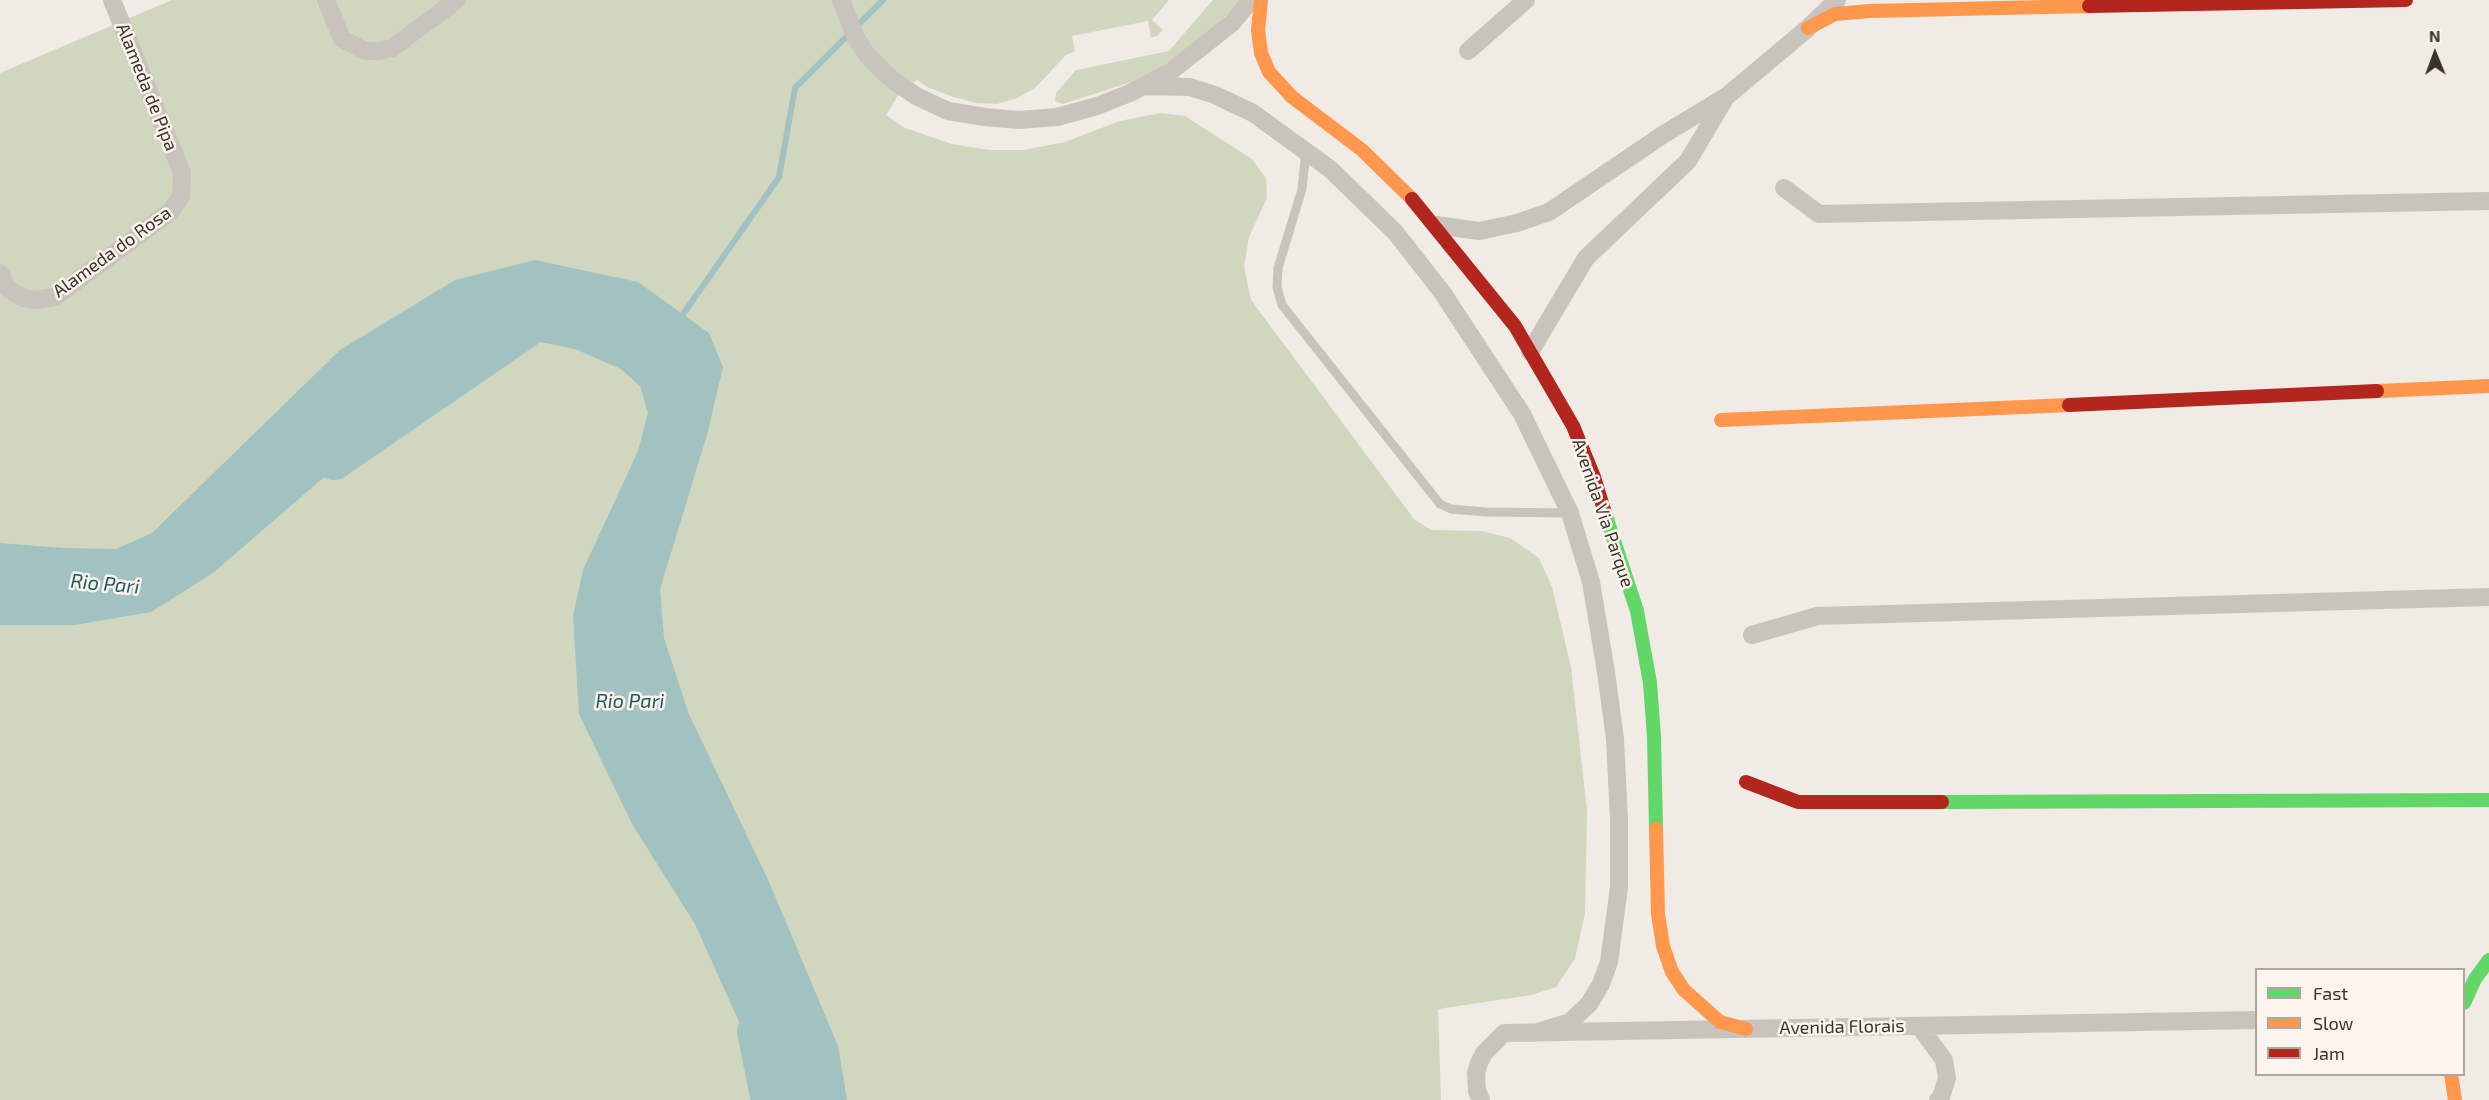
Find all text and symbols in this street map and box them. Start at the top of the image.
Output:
street label: Alameda de Pipa [112,20,182,154]
north arrow [2405,24,2465,84]
text: N [2429,26,2441,45]
street label: Alameda do Rosa [49,202,175,302]
street label: Avenida Via Parque [1567,436,1639,590]
water label: Rio Pari [70,569,140,599]
water label: Rio Pari [595,689,665,713]
legend [2255,968,2465,1076]
text: Fast [2313,982,2348,1004]
text: Slow [2313,1012,2353,1034]
street label: Avenida Florais [1779,1015,1905,1039]
text: Jam [2313,1042,2345,1064]

